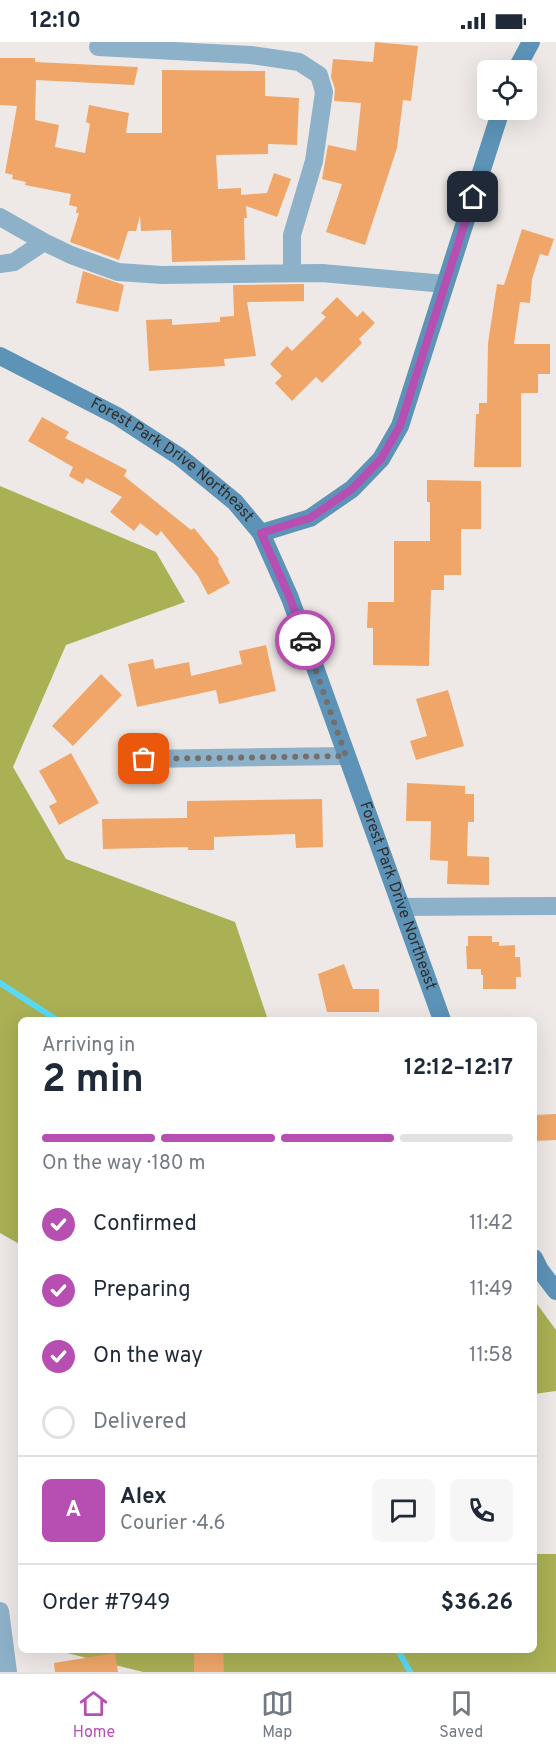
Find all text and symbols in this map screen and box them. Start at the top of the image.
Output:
text: 12:10 [30,8,81,35]
map controls [477,60,537,120]
button: locate [477,60,537,120]
pin [447,171,498,222]
icon: home [456,180,489,213]
street label: Forest Park Drive Northeast [87,394,258,527]
courier [275,610,335,670]
icon: car [289,624,322,657]
pin [118,733,169,784]
icon: bag [127,742,160,775]
street label: Forest Park Drive Northeast [354,799,440,993]
text: Arriving in [42,1033,135,1059]
text: 12:12–12:17 [404,1055,513,1082]
text: 2 min [42,1057,144,1106]
text: On the way · 180 m [42,1151,205,1177]
icon: check [42,1208,75,1241]
text: Confirmed [93,1211,197,1238]
text: 11:42 [469,1211,513,1237]
icon: check [42,1274,75,1307]
text: Preparing [93,1277,191,1304]
text: 11:49 [470,1277,513,1303]
icon: check [42,1340,75,1373]
text: On the way [93,1343,203,1370]
text: 11:58 [469,1343,513,1369]
text: Delivered [93,1409,187,1436]
button: chat [372,1479,435,1542]
button: phone [450,1479,513,1542]
text: Alex [120,1484,167,1511]
text: A [66,1497,81,1524]
text: Courier · 4.6 [120,1511,225,1537]
text: Order #7949 [42,1590,170,1617]
text: $36.26 [441,1590,513,1617]
tab: Home [73,1687,115,1743]
tab: Map [261,1687,294,1743]
tab: Saved [439,1687,483,1743]

